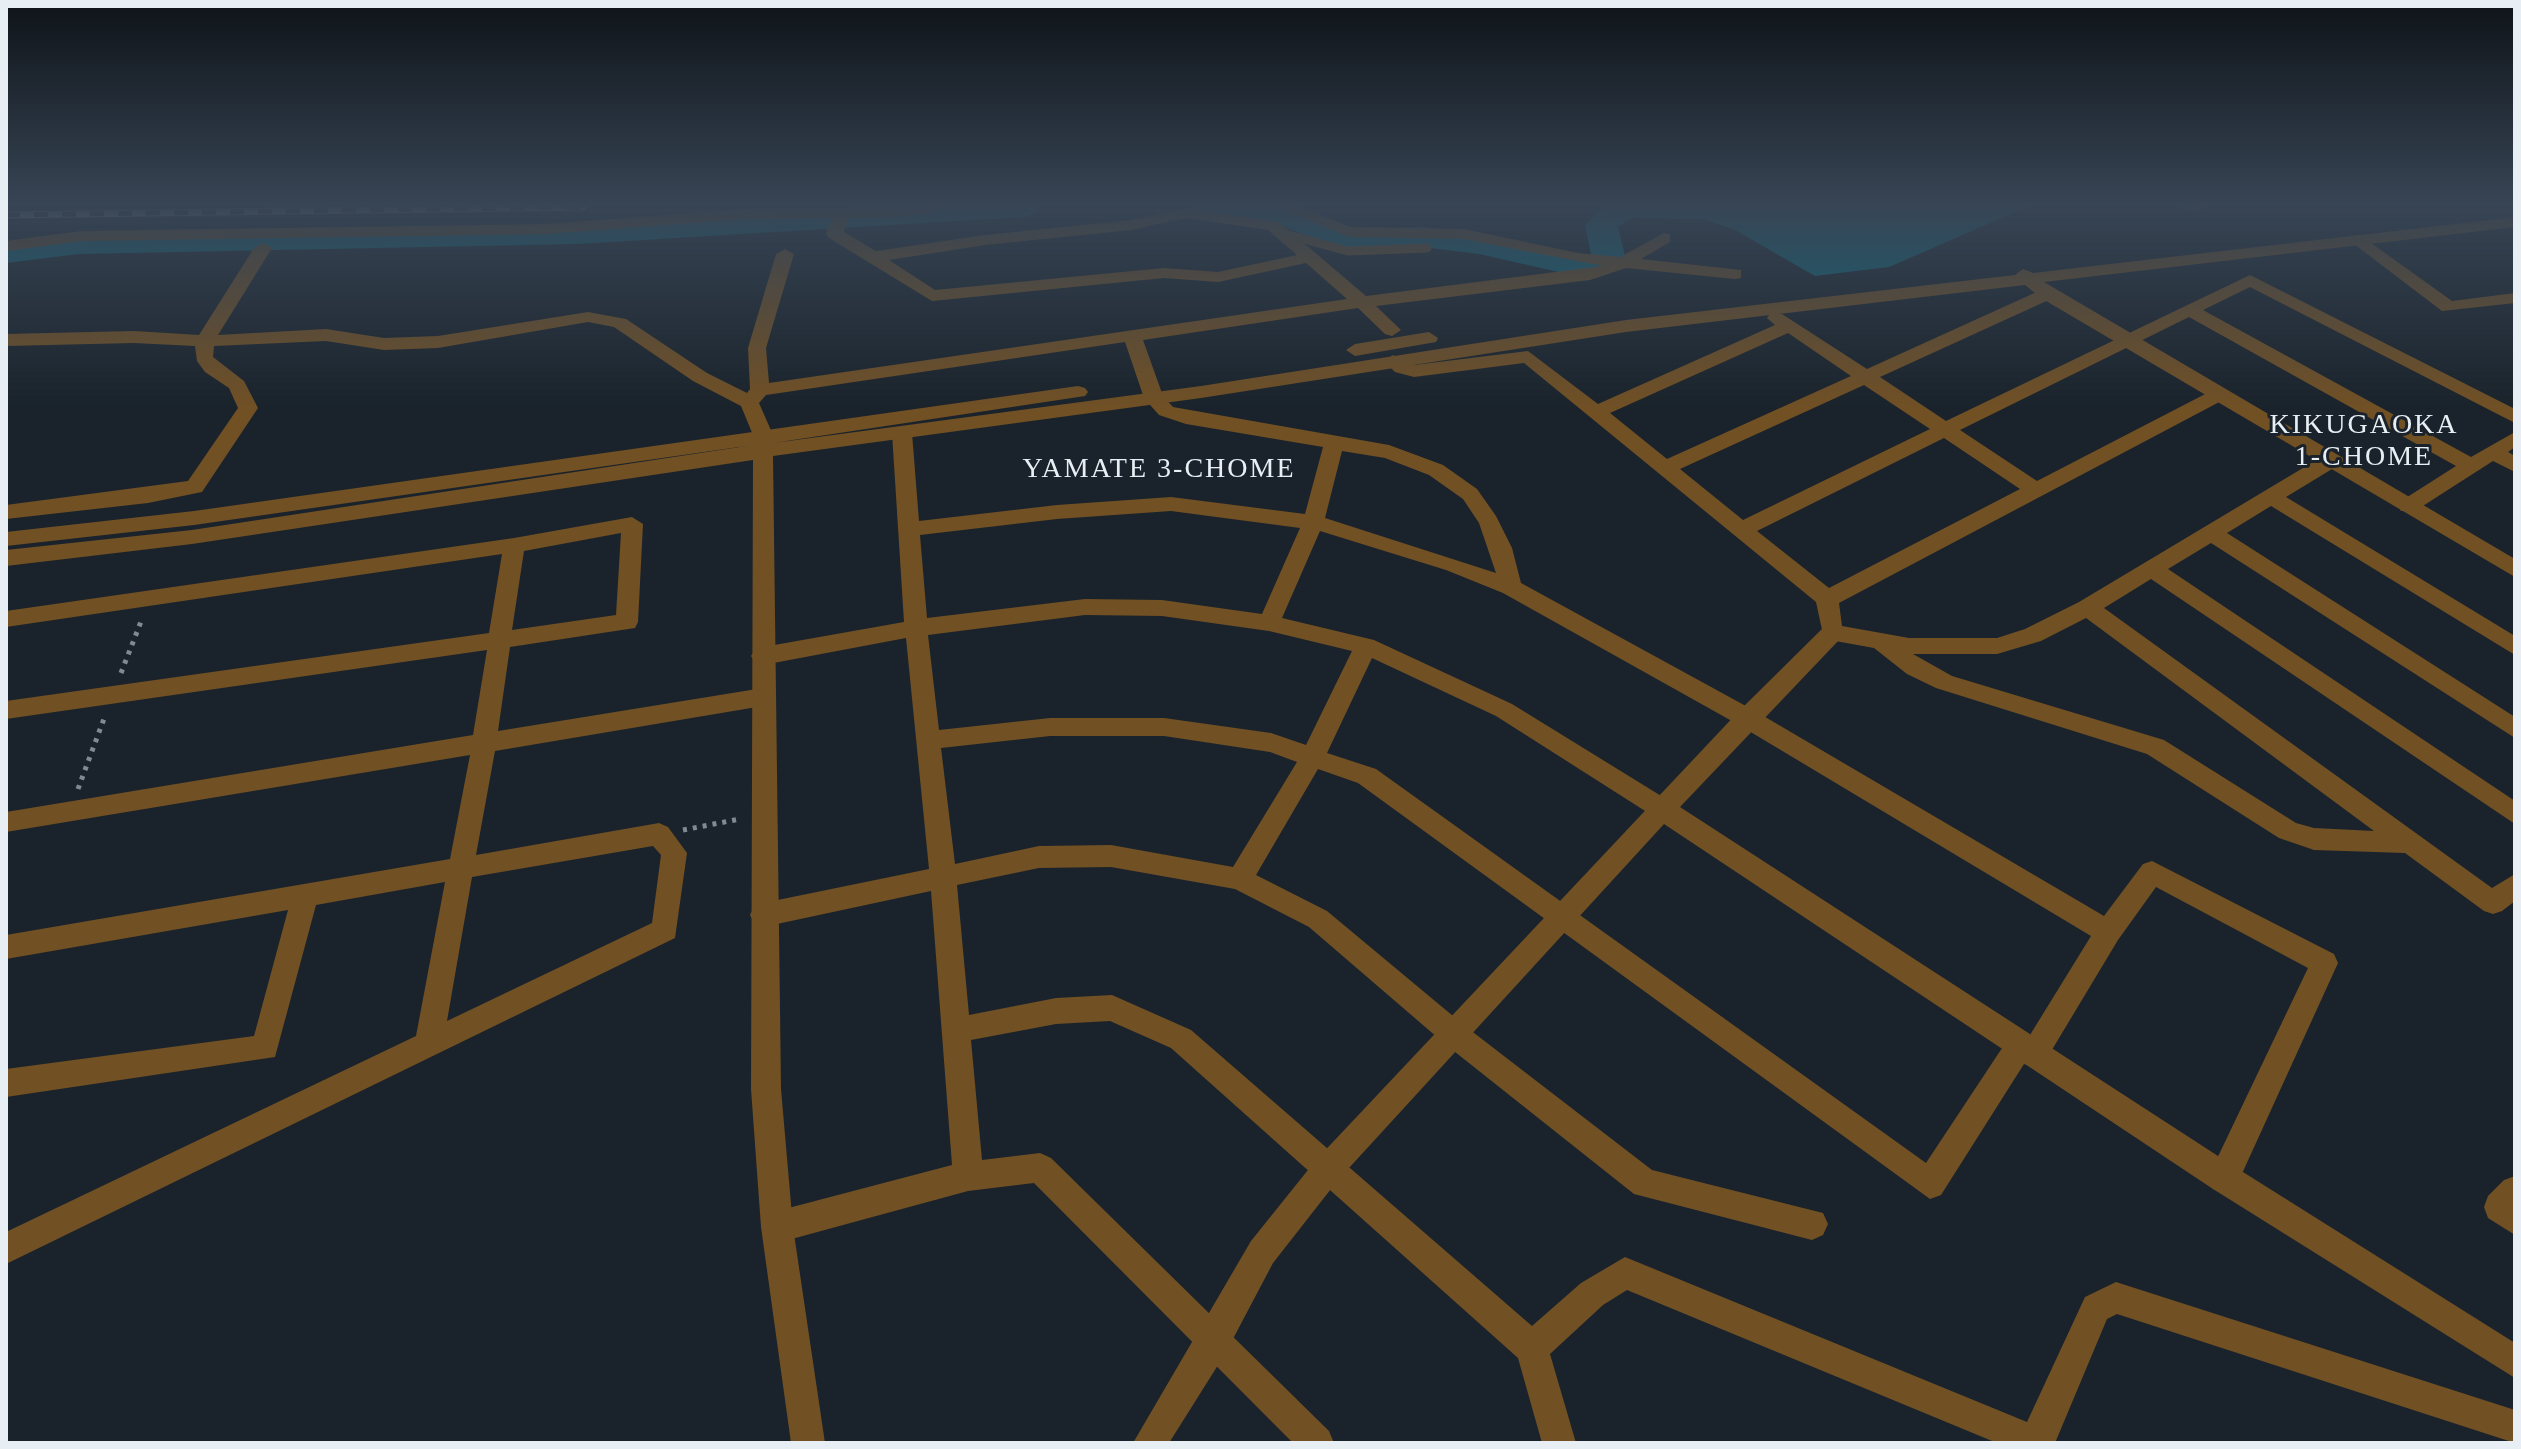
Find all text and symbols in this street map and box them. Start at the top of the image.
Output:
district label: KIKUGAOKA 1-CHOME [2277,409,2451,475]
district label: YAMATE 3-CHOME [1029,453,1289,487]

